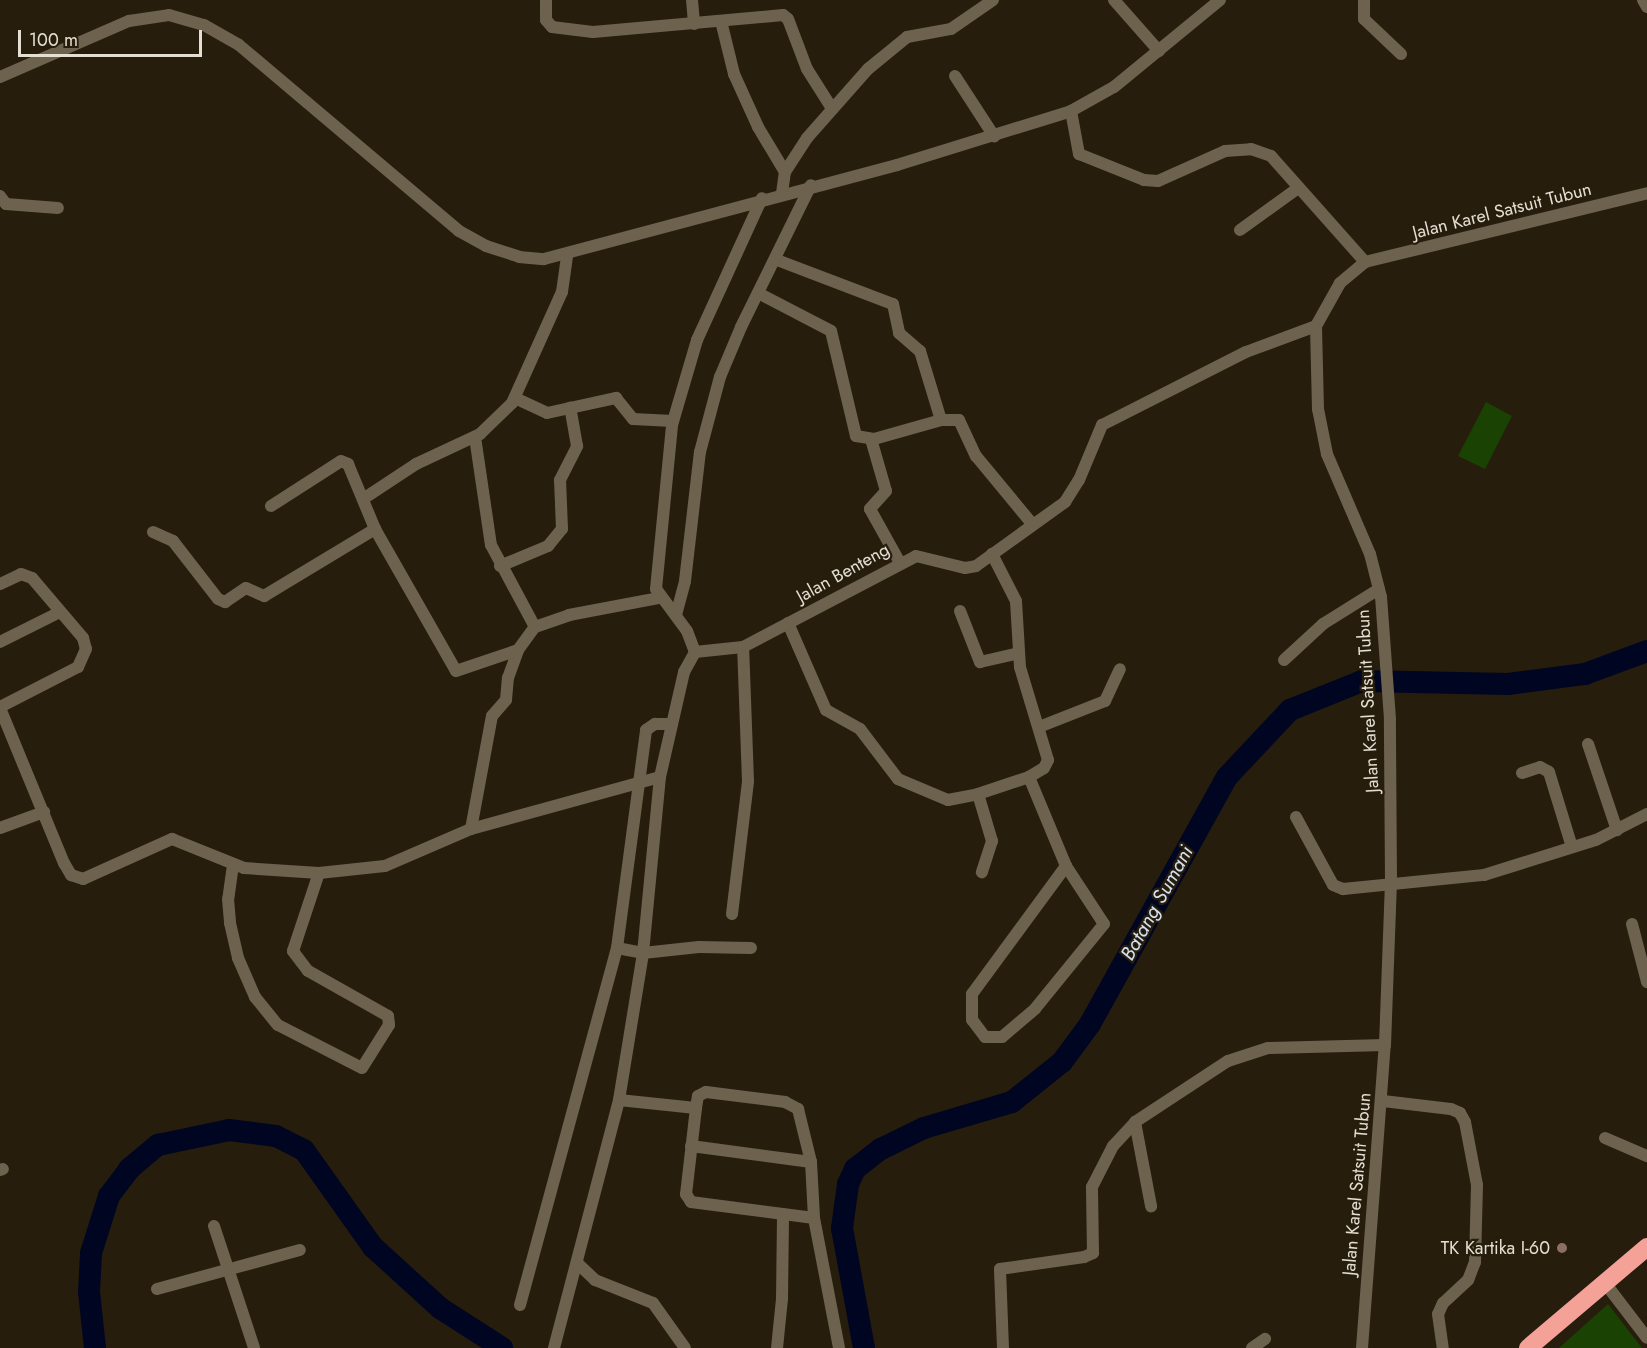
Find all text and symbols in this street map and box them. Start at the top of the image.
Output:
scale bar [21,18,206,56]
text: 100 m [29,27,78,53]
street label: Jalan Karel Satsuit Tubun [1410,178,1594,244]
street label: Jalan Benteng [793,539,893,607]
street label: Jalan Karel Satsuit Tubun [1352,609,1384,793]
water label: Batang Sumani [1116,842,1198,964]
street label: Jalan Karel Satsuit Tubun [1338,1092,1376,1276]
place label: TK Kartika I-60 [1441,1237,1550,1259]
marker: TK Kartika I-60 [1555,1241,1569,1255]

